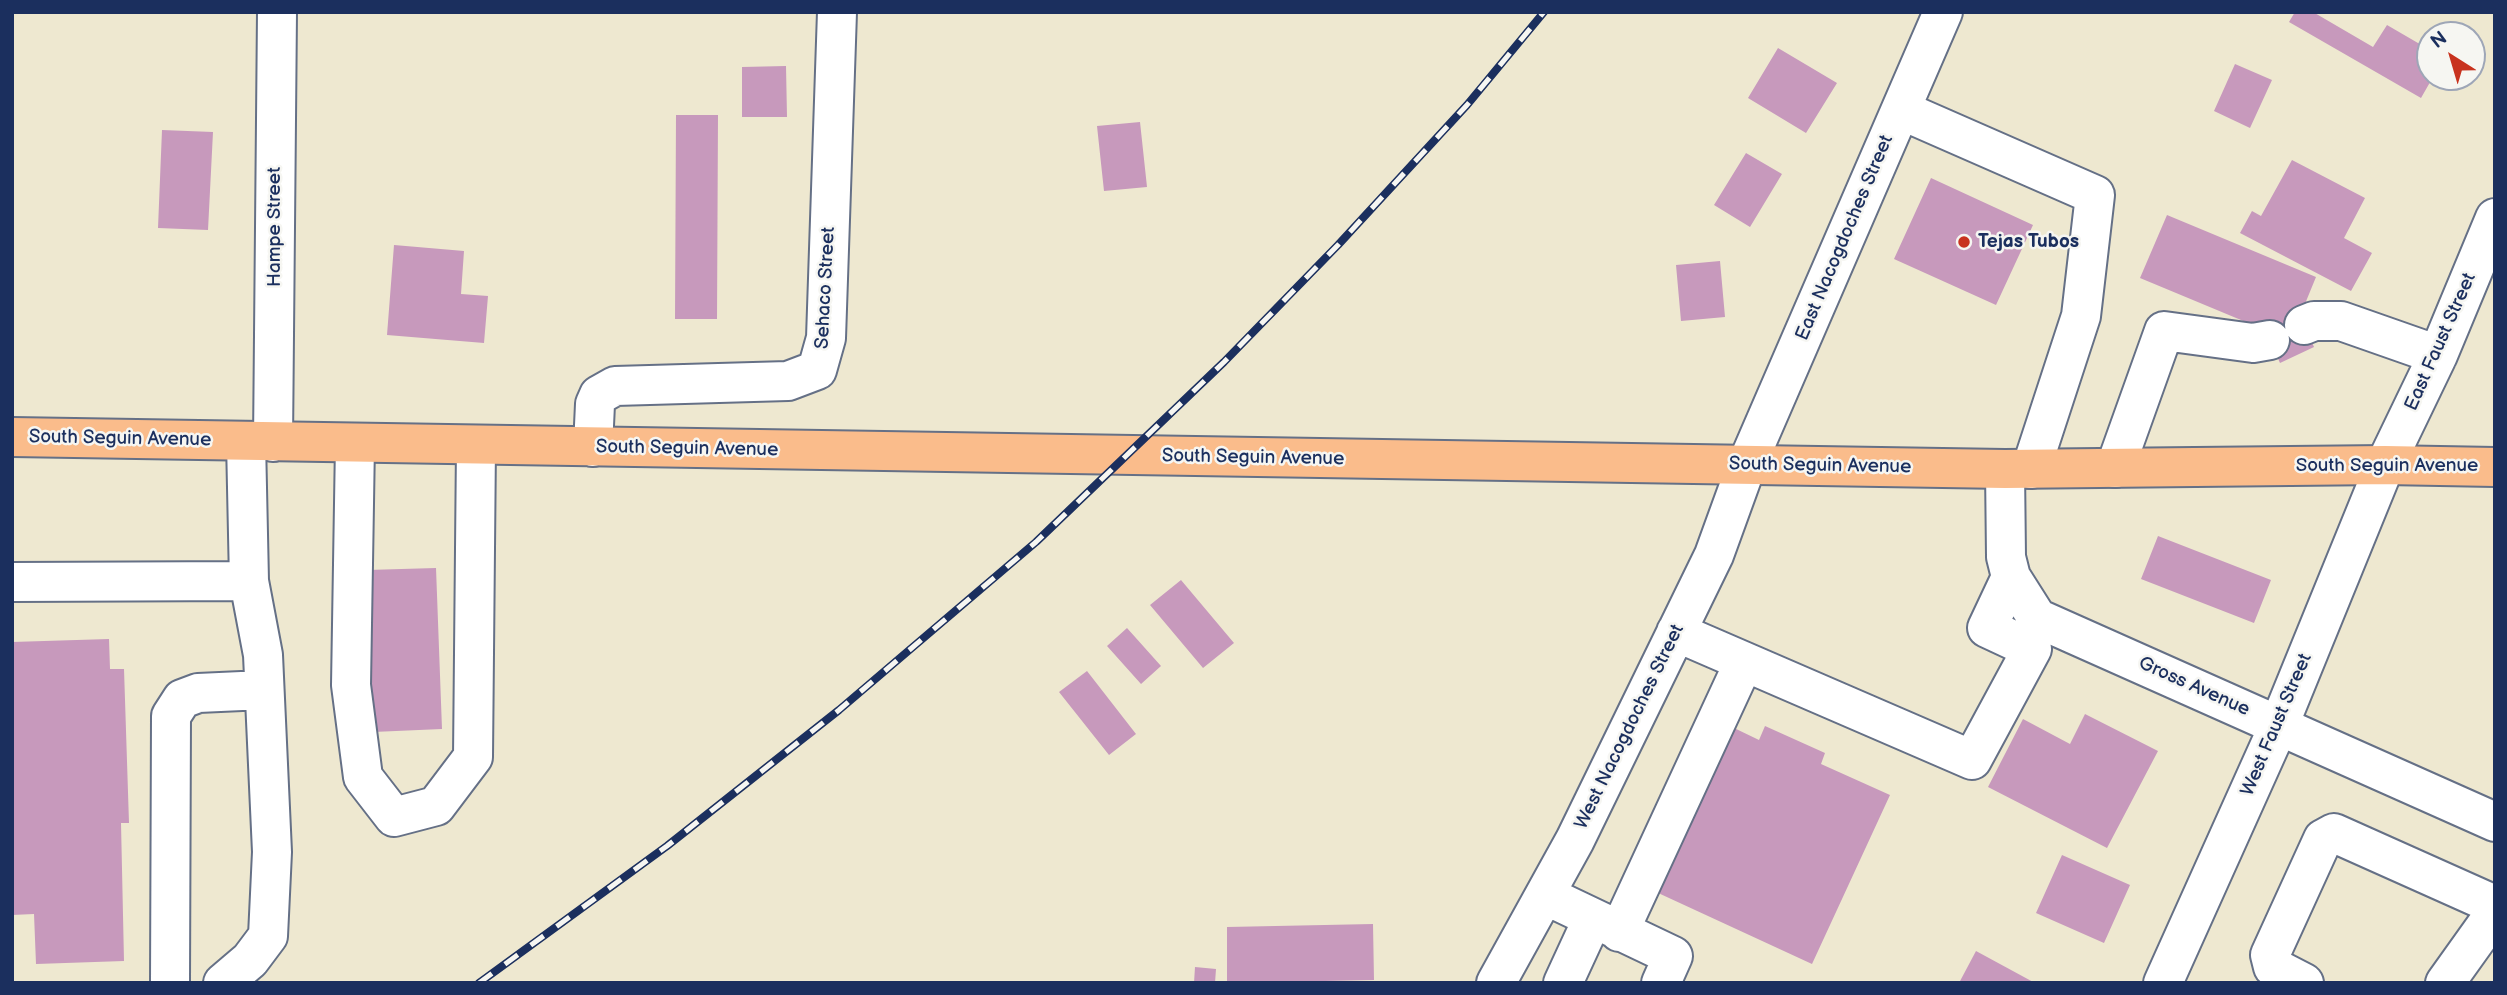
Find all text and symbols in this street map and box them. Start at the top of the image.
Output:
north arrow [2416,21,2486,91]
text: N [2427,27,2452,54]
street label: East Nacogdoches Street [1791,132,1899,344]
street label: Hampe Street [264,167,286,287]
street label: Sehaco Street [811,226,841,350]
place label: Tejas Tubos [1978,231,2079,253]
marker: Tejas Tubos [1956,234,1972,250]
street label: East Faust Street [2400,270,2482,414]
street label: South Seguin Avenue [29,426,211,452]
street label: South Seguin Avenue [596,436,778,462]
street label: South Seguin Avenue [1162,445,1344,471]
street label: South Seguin Avenue [1729,453,1911,479]
street label: South Seguin Avenue [2296,455,2478,477]
street label: West Nacogdoches Street [1570,621,1690,833]
street label: West Faust Street [2237,650,2317,800]
street label: Gross Avenue [2135,652,2253,722]

